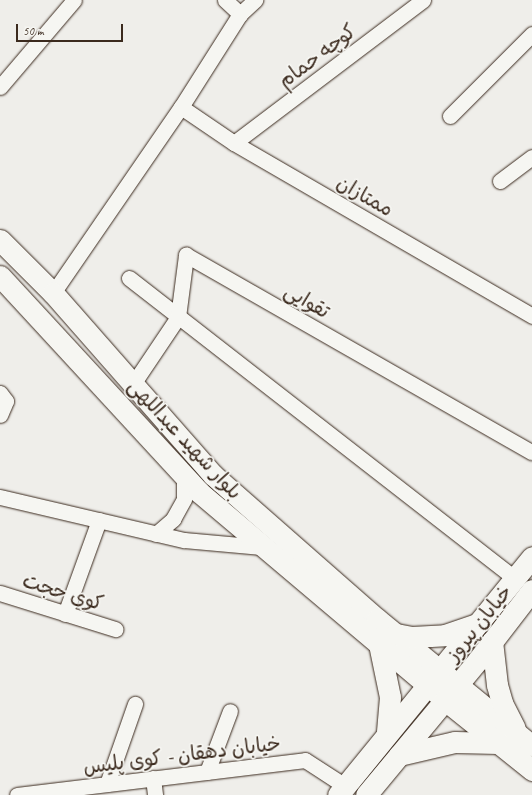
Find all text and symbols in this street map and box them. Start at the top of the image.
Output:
scale bar [18,16,125,42]
street label: کوچه حمام [273,19,361,93]
text: 50 m [23,23,43,39]
street label: ممتازان [332,170,398,222]
street label: تقوایی [280,279,334,323]
street label: بلوار شهید عبداللهی [123,374,247,504]
street label: کوی حجت [20,568,106,616]
street label: خیابان پیروز [441,580,517,666]
street label: خیابان دهقان - کوی پلیس [82,731,282,779]

